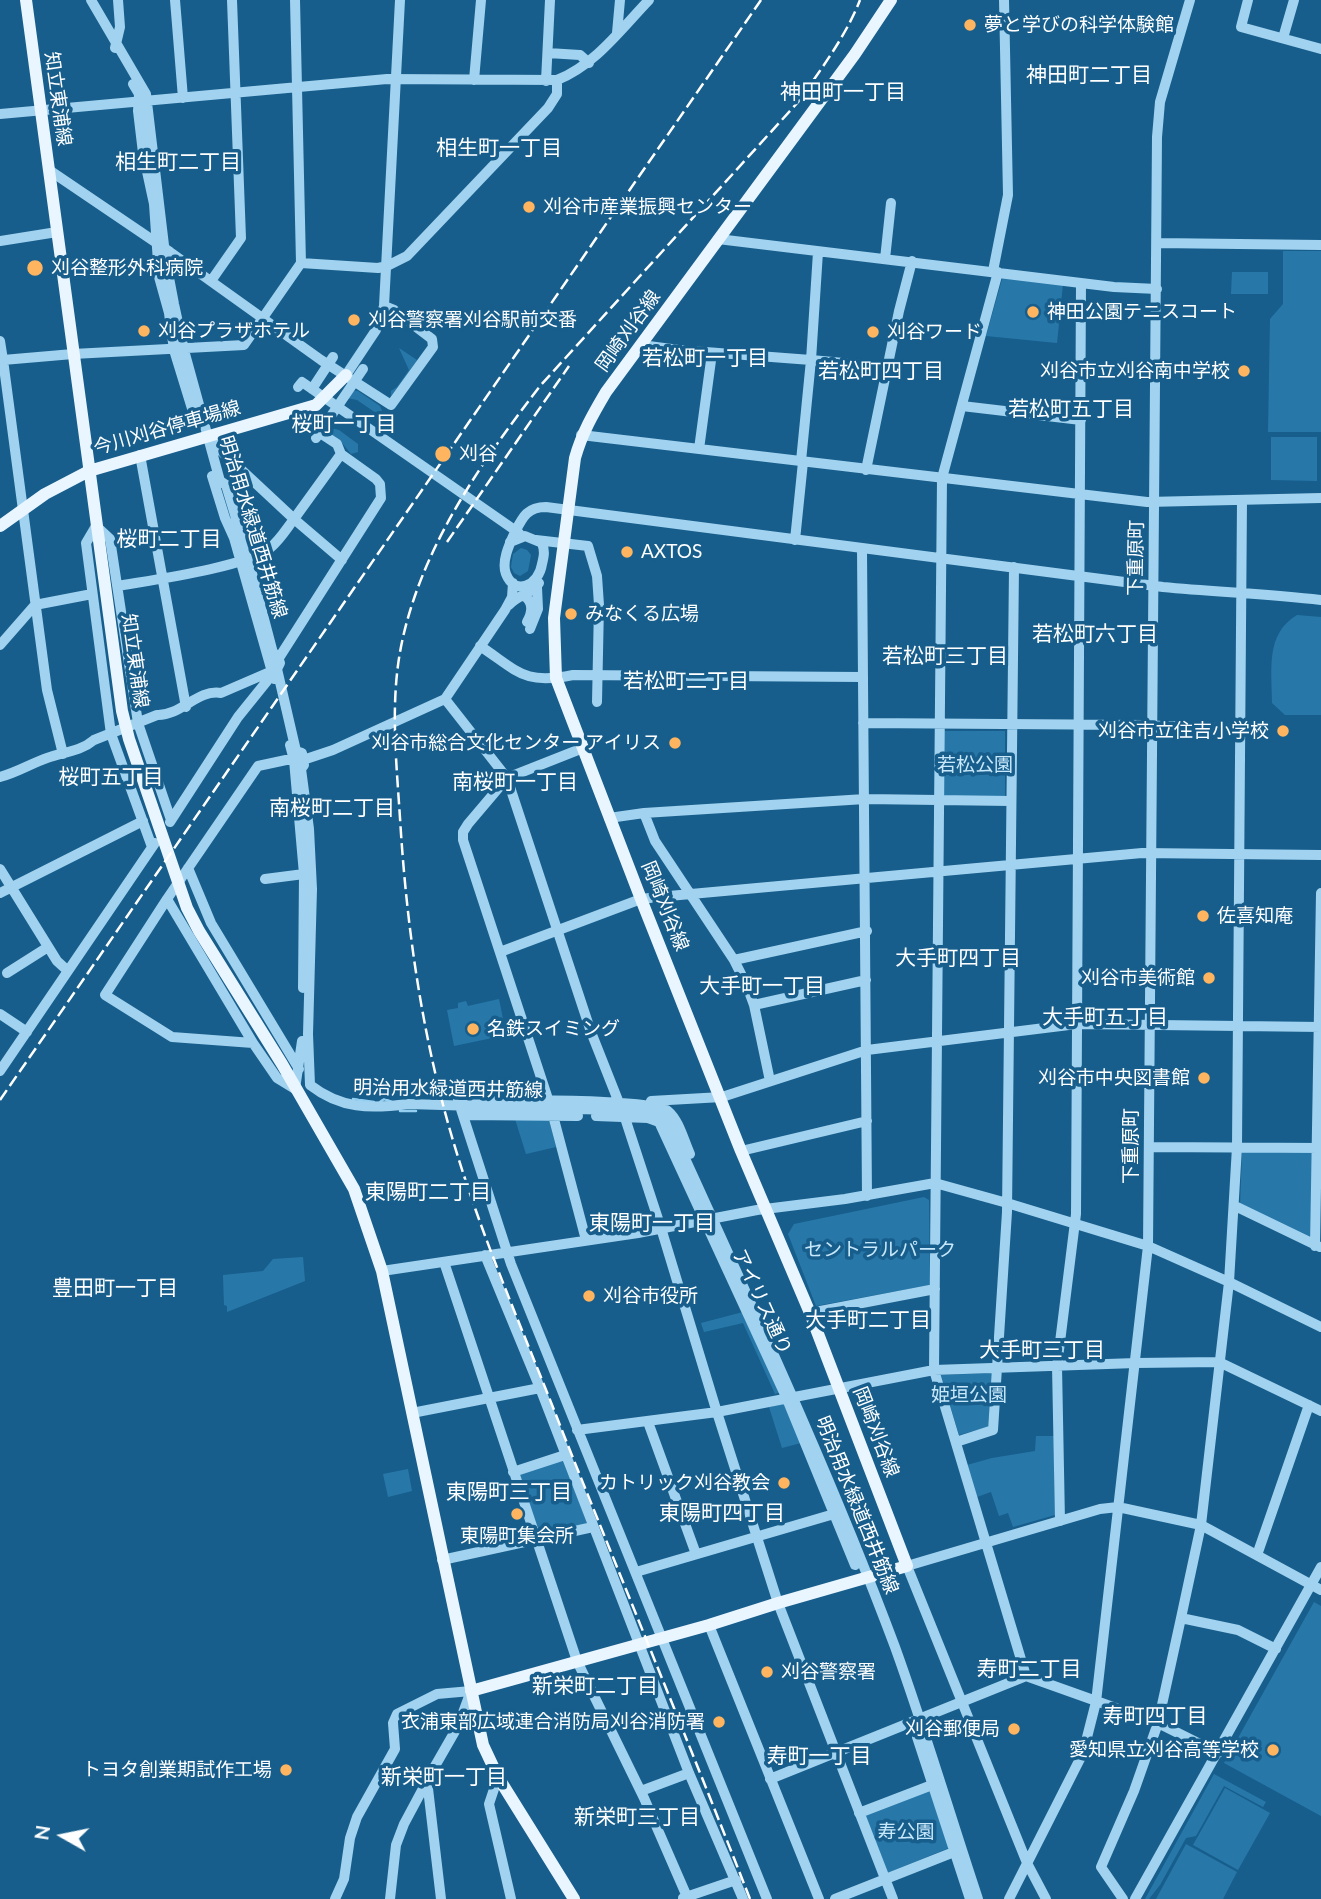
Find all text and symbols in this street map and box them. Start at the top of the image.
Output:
place label: 夢と学びの科学体験館 [984,14,1174,36]
marker: 夢と学びの科学体験館 [962,17,978,33]
street label: 知立東浦線 [40,50,76,148]
district label: 神田町二丁目 [1026,62,1152,88]
district label: 神田町一丁目 [780,79,906,105]
district label: 相生町一丁目 [436,135,562,161]
district label: 相生町二丁目 [115,149,241,175]
place label: 刈谷市産業振興センター [543,196,752,218]
marker: 刈谷市産業振興センター [521,199,537,215]
place label: 刈谷整形外科病院 [51,257,203,279]
marker: 刈谷整形外科病院 [25,258,45,278]
street label: 岡崎刈谷線 [591,286,665,376]
place label: 神田公園テニスコート [1047,301,1237,323]
marker: 神田公園テニスコート [1025,304,1041,320]
place label: 刈谷警察署刈谷駅前交番 [368,309,577,331]
marker: 刈谷警察署刈谷駅前交番 [346,312,362,328]
place label: 刈谷プラザホテル [158,320,310,342]
place label: 刈谷ワード [887,321,982,343]
marker: 刈谷プラザホテル [136,323,152,339]
marker: 刈谷ワード [865,324,881,340]
district label: 若松町一丁目 [642,345,768,371]
district label: 若松町四丁目 [818,358,944,384]
place label: 刈谷市立刈谷南中学校 [1040,360,1230,382]
marker: 刈谷市立刈谷南中学校 [1236,363,1252,379]
street label: 今川刈谷停車場線 [91,396,243,460]
district label: 若松町五丁目 [1008,396,1134,422]
district label: 桜町一丁目 [292,411,396,437]
street label: 明治用水緑道西井筋線 [214,433,292,621]
place label: 刈谷 [459,443,497,465]
marker: 刈谷 [433,444,453,464]
street label: 下重原町 [1124,520,1148,596]
district label: 桜町二丁目 [117,526,221,552]
place label: AXTOS [641,541,702,563]
marker: AXTOS [619,544,635,560]
place label: みなくる広場 [585,603,699,625]
marker: みなくる広場 [563,606,579,622]
street label: 知立東浦線 [117,612,153,710]
district label: 若松町六丁目 [1032,621,1158,647]
district label: 若松町三丁目 [882,643,1008,669]
district label: 若松町二丁目 [623,668,749,694]
place label: 刈谷市立住吉小学校 [1098,720,1269,742]
marker: 刈谷市立住吉小学校 [1275,723,1291,739]
place label: 刈谷市総合文化センター アイリス [371,732,661,754]
marker: 刈谷市総合文化センター アイリス [667,735,683,751]
park label: 若松公園 [937,754,1013,776]
district label: 桜町五丁目 [59,764,163,790]
district label: 南桜町一丁目 [452,769,578,795]
district label: 南桜町二丁目 [269,795,395,821]
street label: 岡崎刈谷線 [637,858,693,954]
place label: 佐喜知庵 [1217,905,1293,927]
marker: 佐喜知庵 [1195,908,1211,924]
district label: 大手町四丁目 [895,945,1021,971]
place label: 刈谷市美術館 [1081,967,1195,989]
marker: 刈谷市美術館 [1201,970,1217,986]
district label: 大手町一丁目 [699,973,825,999]
district label: 大手町五丁目 [1042,1004,1168,1030]
place label: 名鉄スイミング [487,1018,620,1040]
marker: 名鉄スイミング [465,1021,481,1037]
place label: 刈谷市中央図書館 [1038,1067,1190,1089]
marker: 刈谷市中央図書館 [1196,1070,1212,1086]
street label: 明治用水緑道西井筋線 [353,1076,543,1102]
street label: 下重原町 [1120,1108,1142,1184]
district label: 東陽町二丁目 [365,1179,491,1205]
district label: 東陽町一丁目 [589,1210,715,1236]
park label: セントラルパーク [804,1239,956,1261]
street label: アイリス通り [728,1246,796,1358]
district label: 豊田町一丁目 [52,1275,178,1301]
place label: 刈谷市役所 [603,1285,698,1307]
marker: 刈谷市役所 [581,1288,597,1304]
district label: 大手町二丁目 [805,1307,931,1333]
district label: 大手町三丁目 [979,1337,1105,1363]
street label: 岡崎刈谷線 [848,1384,904,1480]
park label: 姫垣公園 [931,1384,1007,1406]
street label: 明治用水緑道西井筋線 [811,1413,903,1597]
place label: カトリック刈谷教会 [599,1472,770,1494]
marker: カトリック刈谷教会 [776,1475,792,1491]
district label: 東陽町三丁目 [446,1479,572,1505]
district label: 東陽町四丁目 [659,1500,785,1526]
marker: 東陽町集会所 [509,1506,525,1522]
place label: 東陽町集会所 [460,1525,574,1547]
district label: 寿町二丁目 [977,1656,1081,1682]
place label: 刈谷警察署 [781,1661,876,1683]
marker: 刈谷警察署 [759,1664,775,1680]
district label: 新栄町二丁目 [532,1673,658,1699]
district label: 寿町四丁目 [1103,1703,1207,1729]
place label: 衣浦東部広域連合消防局刈谷消防署 [401,1711,705,1733]
marker: 衣浦東部広域連合消防局刈谷消防署 [711,1714,727,1730]
place label: 刈谷郵便局 [905,1718,1000,1740]
marker: 刈谷郵便局 [1006,1721,1022,1737]
place label: 愛知県立刈谷高等学校 [1069,1739,1259,1761]
marker: 愛知県立刈谷高等学校 [1265,1742,1281,1758]
district label: 寿町一丁目 [767,1743,871,1769]
place label: トヨタ創業期試作工場 [82,1759,272,1781]
marker: トヨタ創業期試作工場 [278,1762,294,1778]
district label: 新栄町一丁目 [381,1764,507,1790]
north arrow [28,1801,98,1871]
district label: 新栄町三丁目 [574,1804,700,1830]
park label: 寿公園 [878,1821,934,1843]
text: N [29,1824,54,1842]

